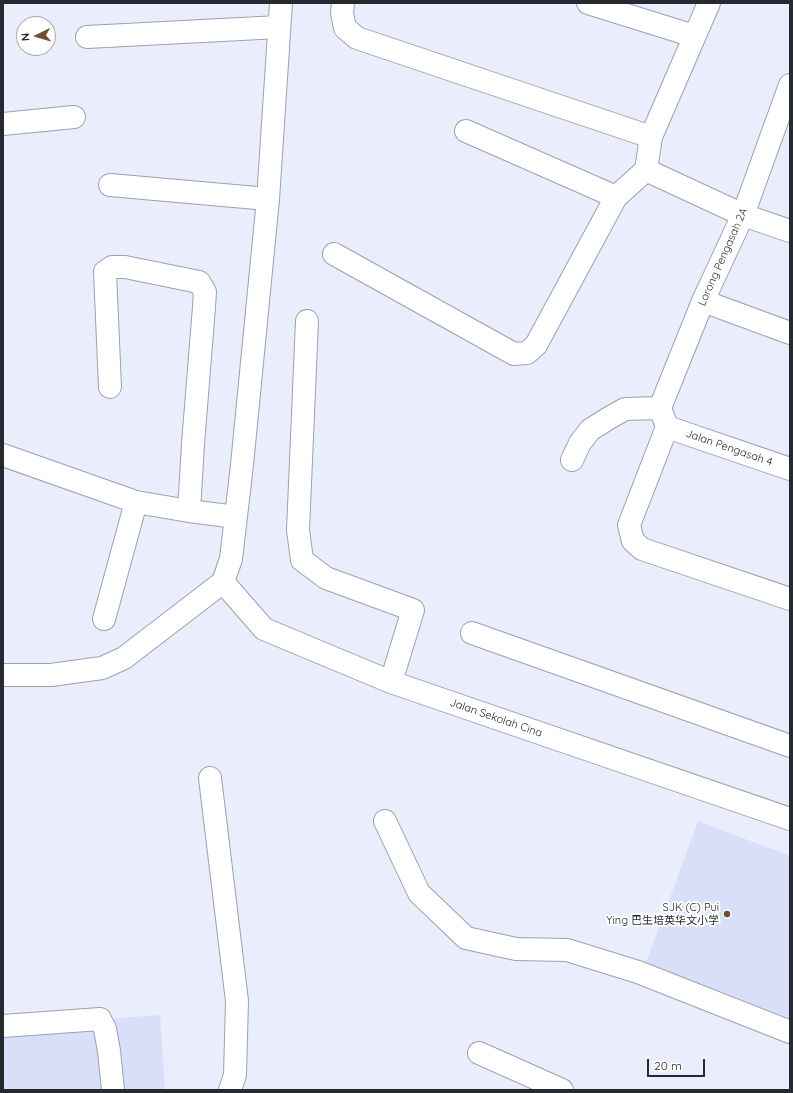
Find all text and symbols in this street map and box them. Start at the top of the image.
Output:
north arrow [16,16,56,56]
text: N [18,32,32,42]
street label: Lorong Pengasah 2A [695,206,751,308]
street label: Jalan Pengasah 4 [684,427,774,469]
street label: Jalan Sekolah Cina [448,696,544,740]
place label: SJK (C) Pui Ying 巴生培英华文小学 [606,901,719,927]
marker: SJK (C) Pui Ying 巴生培英华文小学 [722,909,732,919]
scale bar [649,1051,707,1077]
text: 20 m [654,1058,682,1073]

